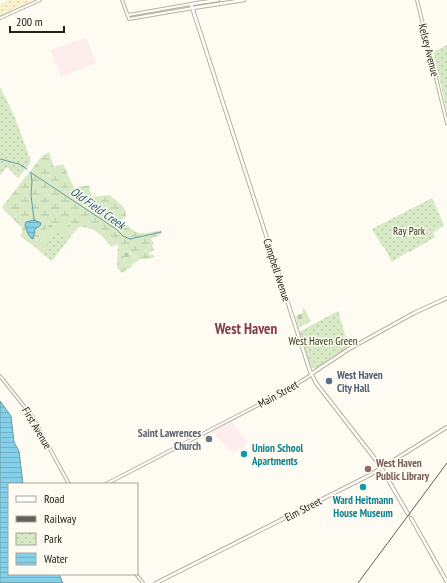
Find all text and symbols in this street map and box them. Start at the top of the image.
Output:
scale bar [10,8,64,34]
text: 200 m [16,14,43,29]
street label: Kelsey Avenue [416,22,442,78]
water label: Old Field Creek [68,184,129,233]
park label: Ray Park [393,224,426,238]
street label: Campbell Avenue [260,237,294,304]
district label: West Haven [214,319,277,338]
park label: West Haven Green [288,334,358,348]
place label: West Haven City Hall [336,368,383,395]
marker: West Haven City Hall [324,376,334,386]
street label: Main Street [255,377,301,411]
street label: First Avenue [19,404,55,452]
place label: Saint Lawrences Church [138,426,201,453]
marker: Saint Lawrences Church [204,434,214,444]
place label: Union School Apartments [251,441,304,468]
marker: Union School Apartments [239,449,249,459]
place label: West Haven Public Library [375,456,430,483]
marker: West Haven Public Library [363,464,373,474]
marker: Ward Heitmann House Museum [358,482,368,492]
legend [8,483,138,575]
text: Road [44,491,64,506]
place label: Ward Heitmann House Museum [332,493,393,520]
street label: Elm Street [282,494,324,524]
text: Railway [44,511,77,526]
text: Park [44,531,62,546]
text: Water [44,551,69,566]

